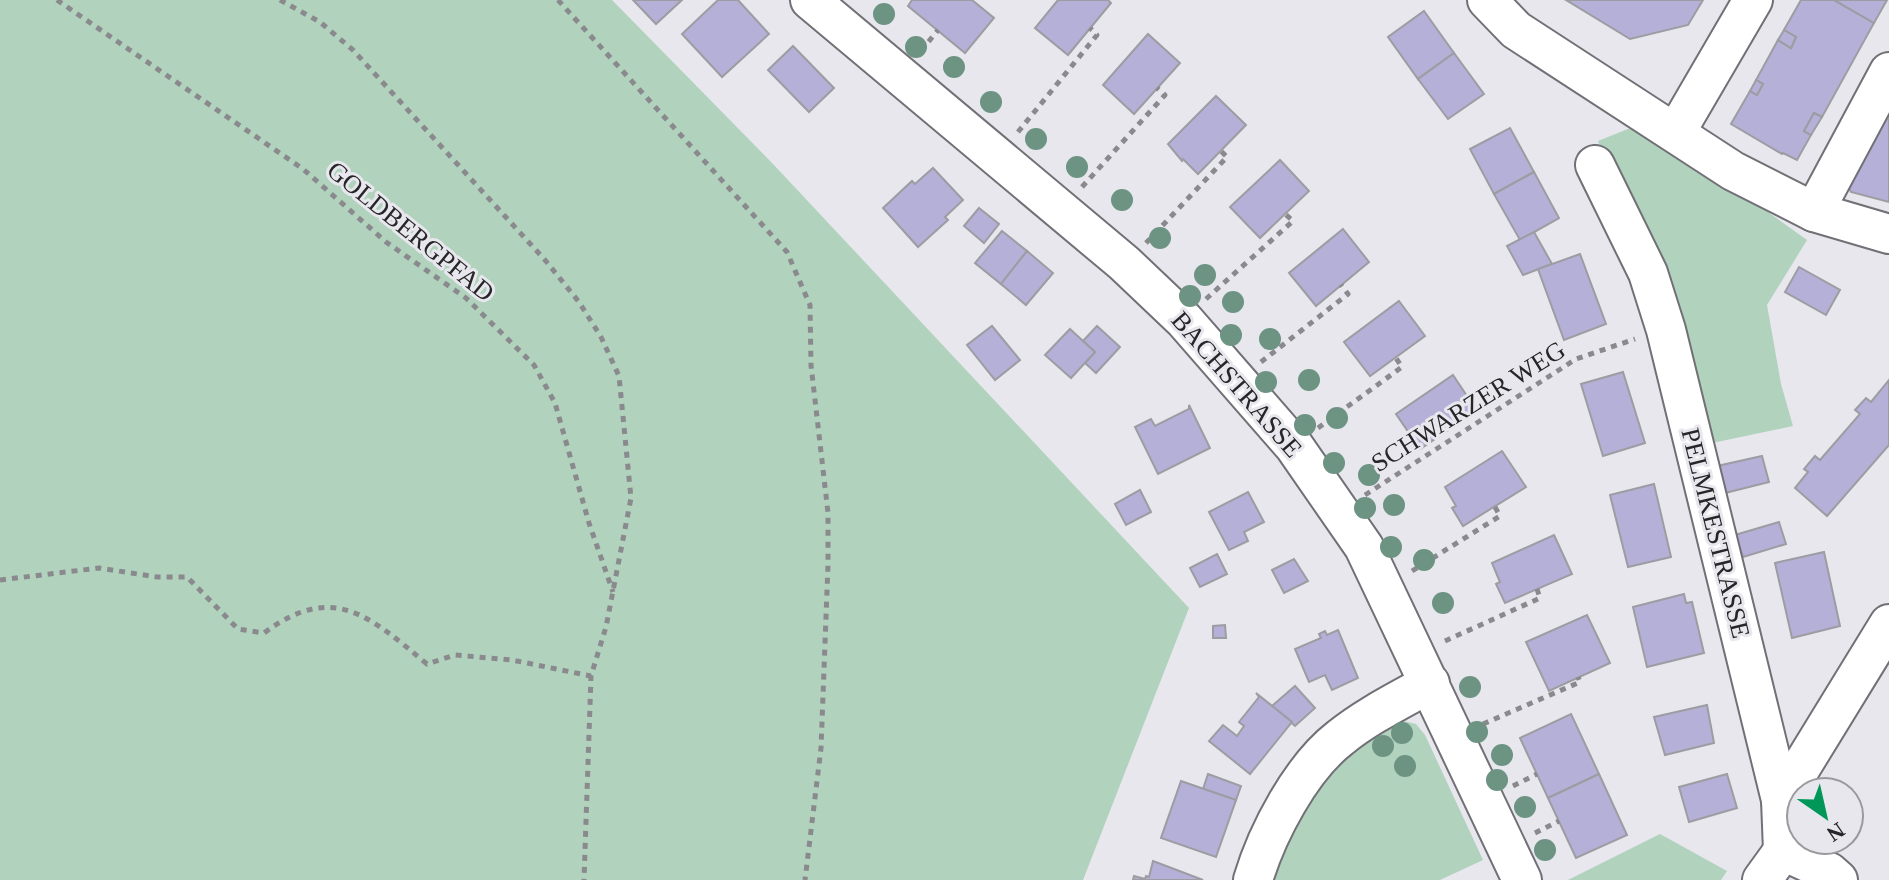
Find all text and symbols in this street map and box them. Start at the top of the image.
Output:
street label: GOLDBERGPFAD [321,155,500,308]
street label: BACHSTRASSE [1165,306,1308,463]
street label: SCHWARZER WEG [1366,335,1570,478]
street label: PELMKESTRASSE [1675,425,1756,641]
north arrow [1785,776,1865,856]
text: N [1822,817,1849,847]

